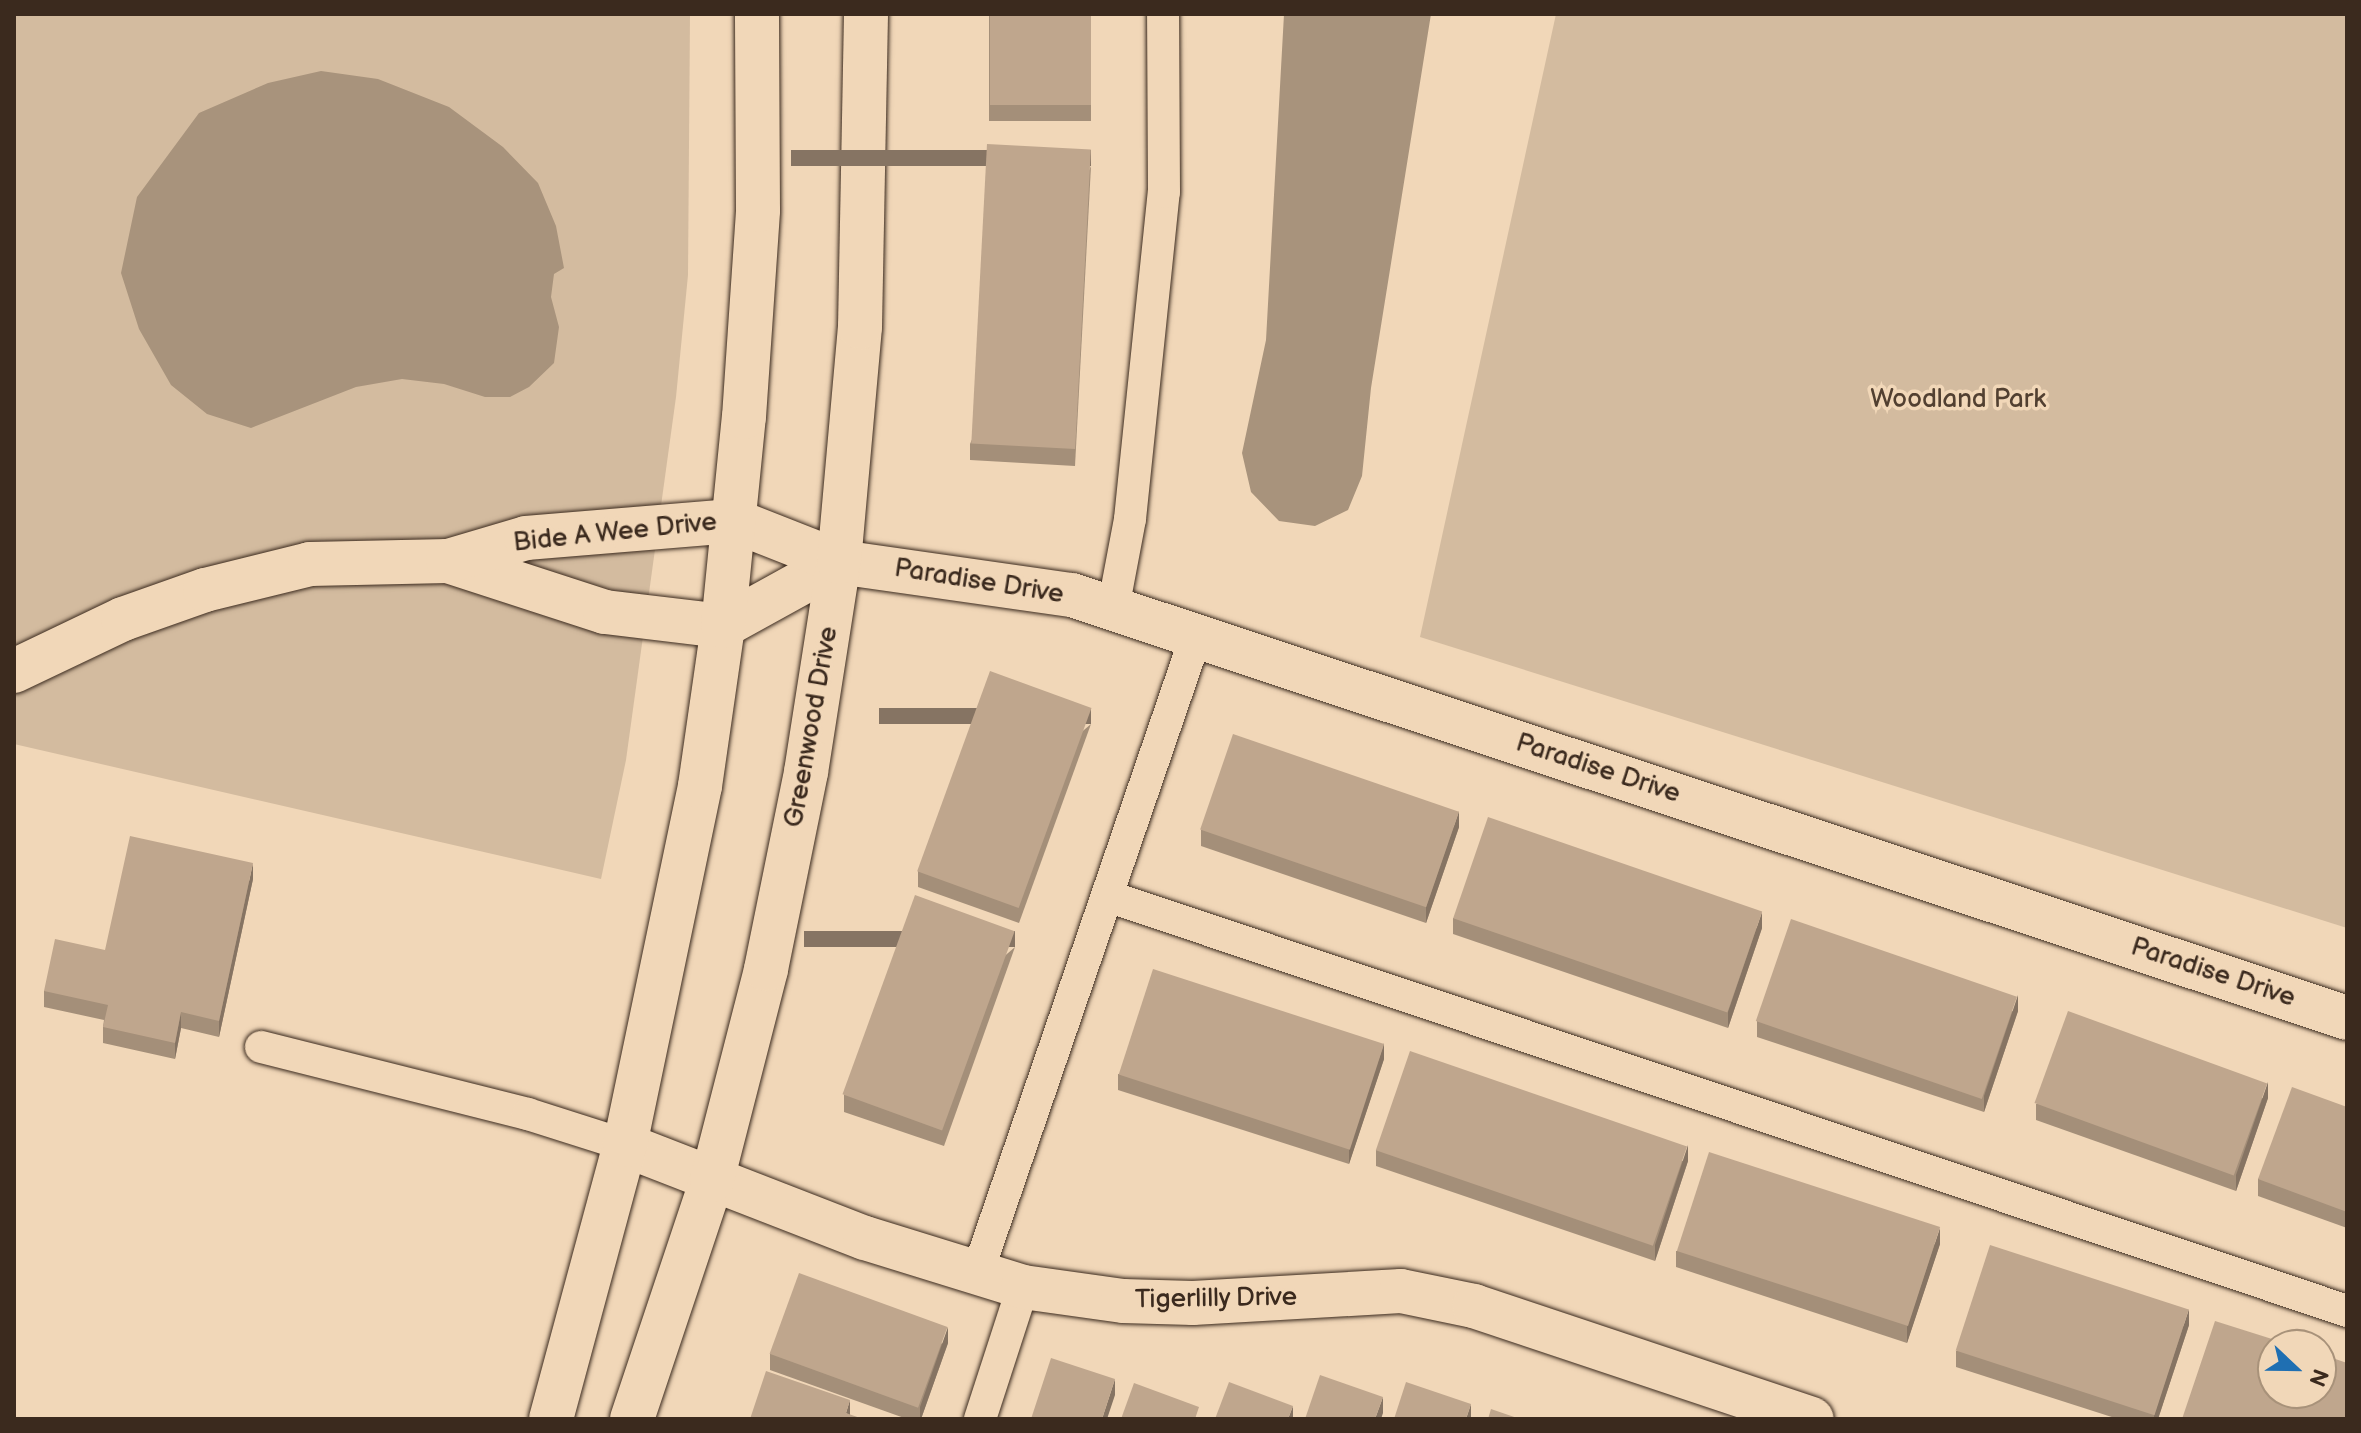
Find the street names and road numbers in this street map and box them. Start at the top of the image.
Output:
street label: Bide A Wee Drive [511,507,719,559]
street label: Paradise Drive [892,553,1066,611]
street label: Greenwood Drive [779,624,845,830]
street label: Paradise Drive [1512,728,1684,810]
street label: Paradise Drive [2127,932,2299,1014]
street label: Tigerlilly Drive [1134,1282,1298,1316]

